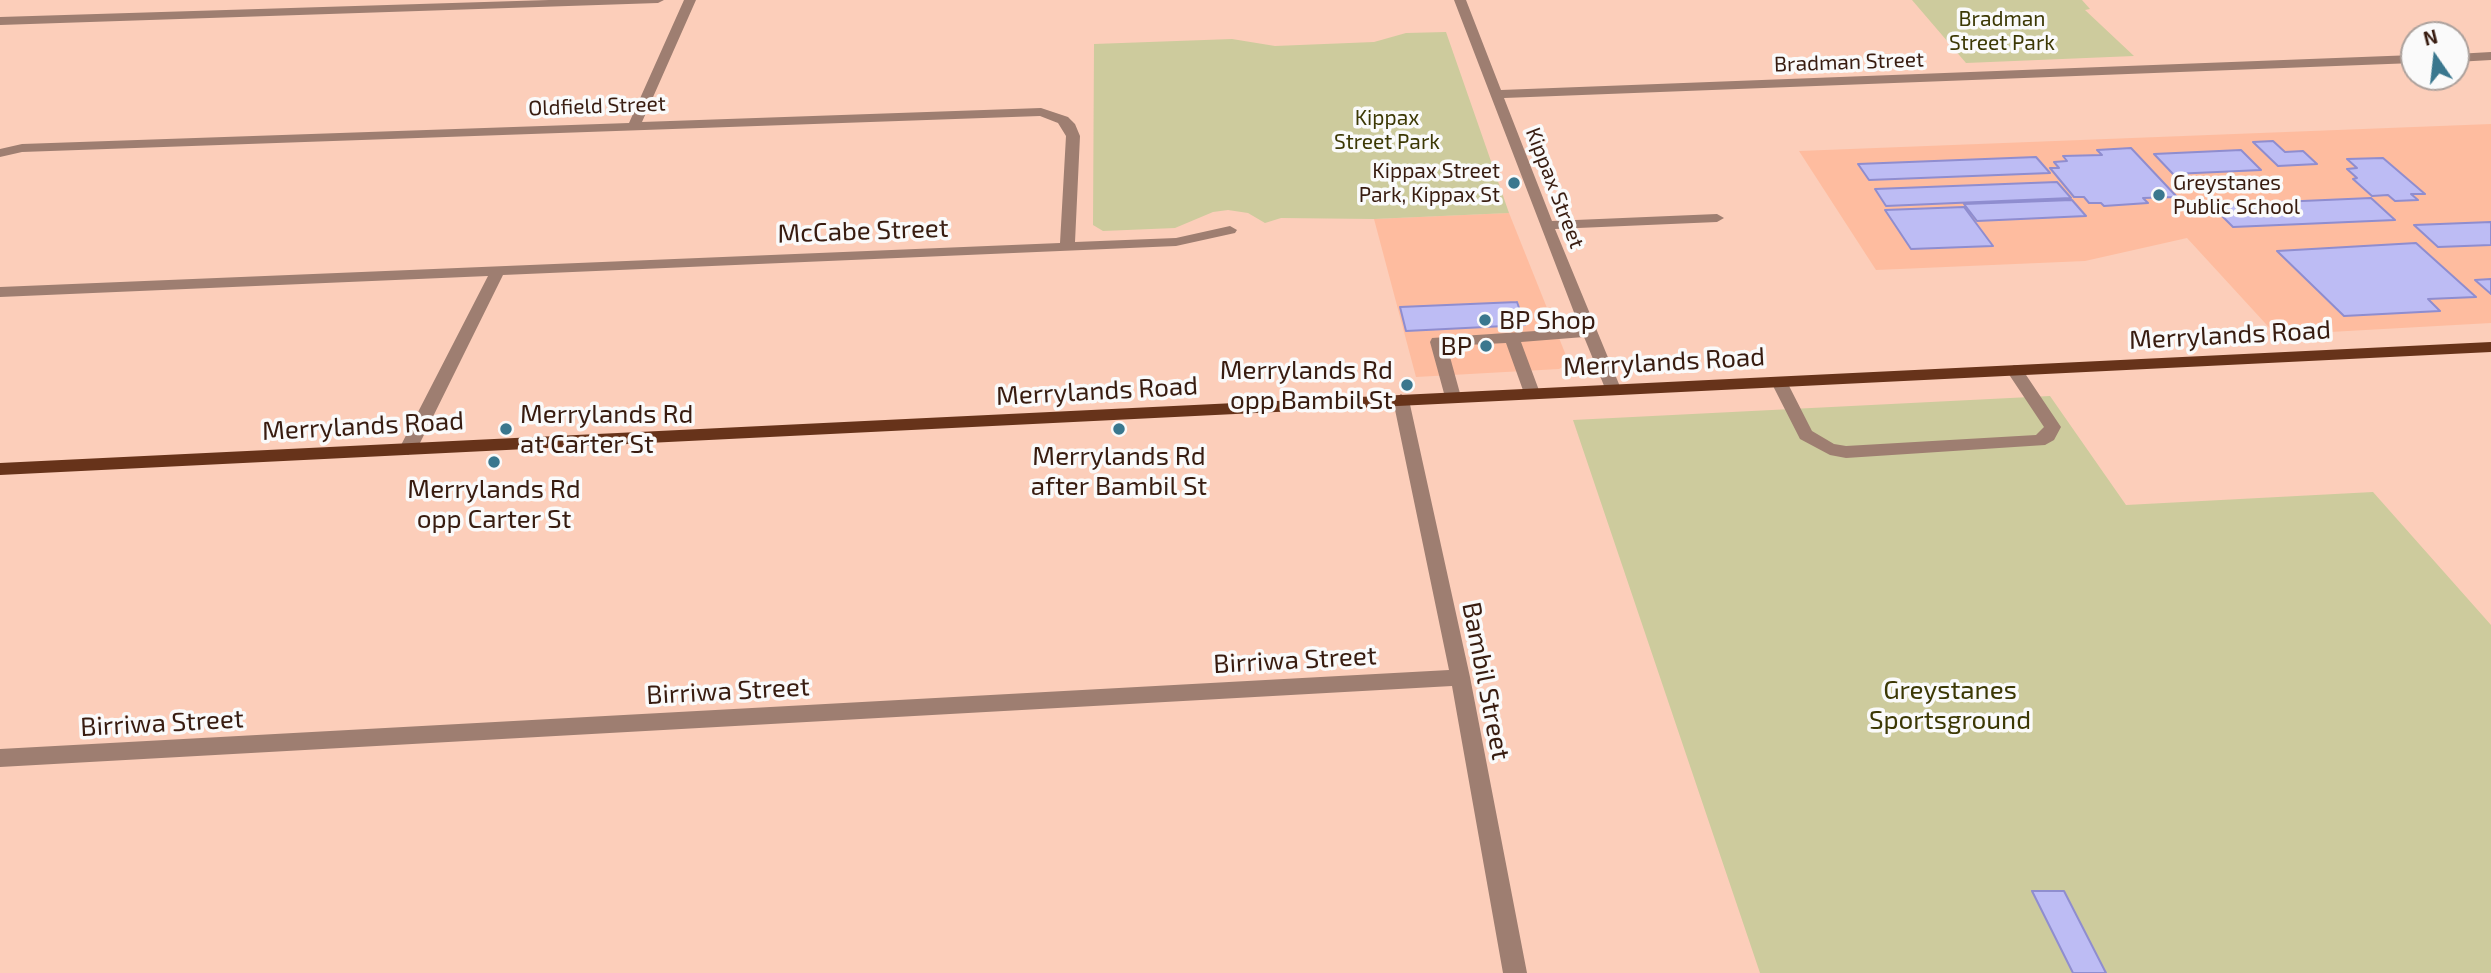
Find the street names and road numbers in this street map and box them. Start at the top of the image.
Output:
street label: Bradman Street [1774,47,1924,77]
street label: Oldfield Street [528,91,666,121]
street label: Kippax Street [1520,124,1590,252]
street label: McCabe Street [777,212,949,250]
street label: Merrylands Road [2128,314,2332,356]
street label: Merrylands Road [1562,341,1766,383]
street label: Merrylands Road [995,370,1199,412]
street label: Merrylands Road [261,405,465,447]
street label: Bambil Street [1455,599,1517,763]
street label: Birriwa Street [1213,640,1377,680]
street label: Birriwa Street [646,671,810,711]
street label: Birriwa Street [80,703,244,743]

